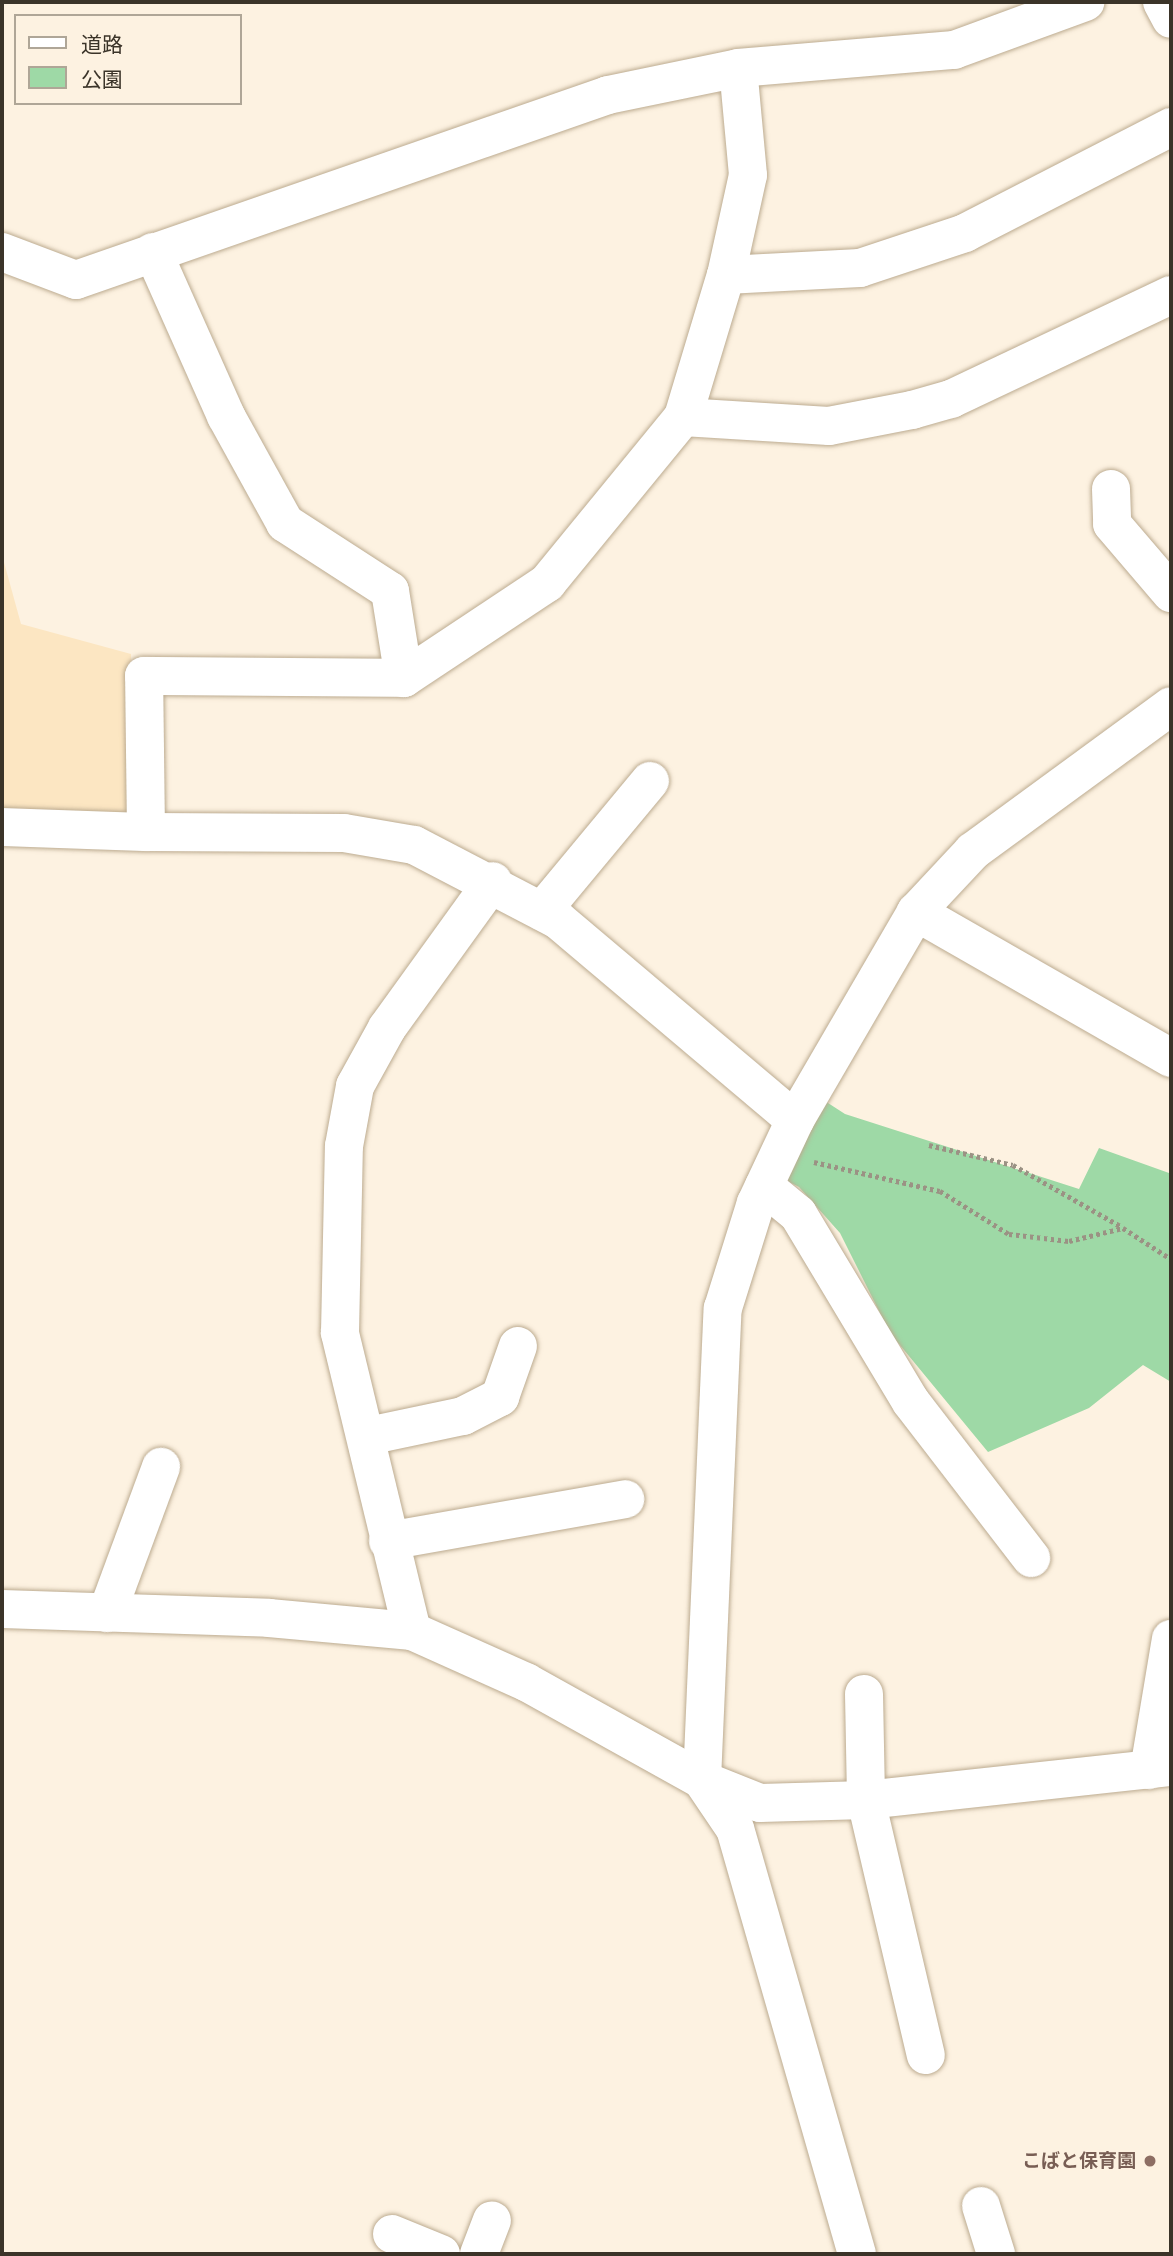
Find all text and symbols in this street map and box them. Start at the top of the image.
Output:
legend [14,14,242,105]
text: 道路 [81,32,123,57]
text: 公園 [81,67,123,92]
place label: こばと保育園 [1022,2150,1136,2172]
marker: こばと保育園 [1142,2153,1158,2169]

